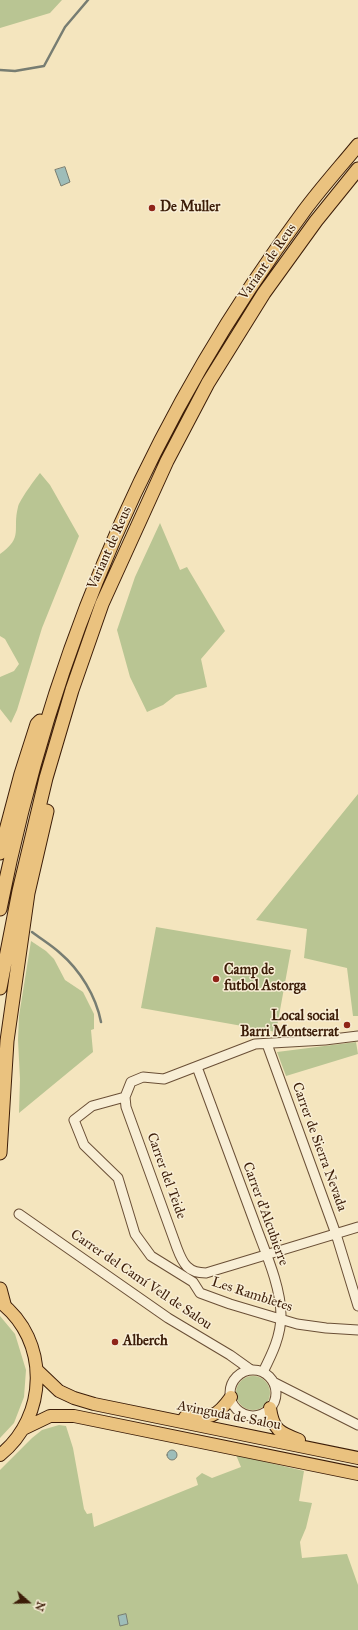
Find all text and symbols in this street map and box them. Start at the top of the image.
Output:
place label: De Muller [160,200,220,216]
marker: De Muller [147,203,157,213]
street label: Variant de Reus [236,221,300,303]
street label: Variant de Reus [84,504,136,592]
place label: Camp de futbol Astorga [224,963,306,996]
marker: Camp de futbol Astorga [211,974,221,984]
place label: Local social Barri Montserrat [240,1009,339,1042]
marker: Local social Barri Montserrat [342,1020,352,1030]
street label: Carrer de Sierra Nevada [288,1080,350,1214]
street label: Carrer del Teide [143,1131,189,1221]
street label: Carrer d'Alcubierre [238,1160,292,1268]
street label: Carrer del Camí Vell de Salou [67,1226,215,1334]
street label: Les Rambletes [209,1274,295,1316]
place label: Alberch [123,1334,168,1350]
marker: Alberch [110,1337,120,1347]
street label: Avinguda de Salou [176,1398,282,1434]
north arrow [8,1582,48,1622]
text: N [32,1600,47,1613]

